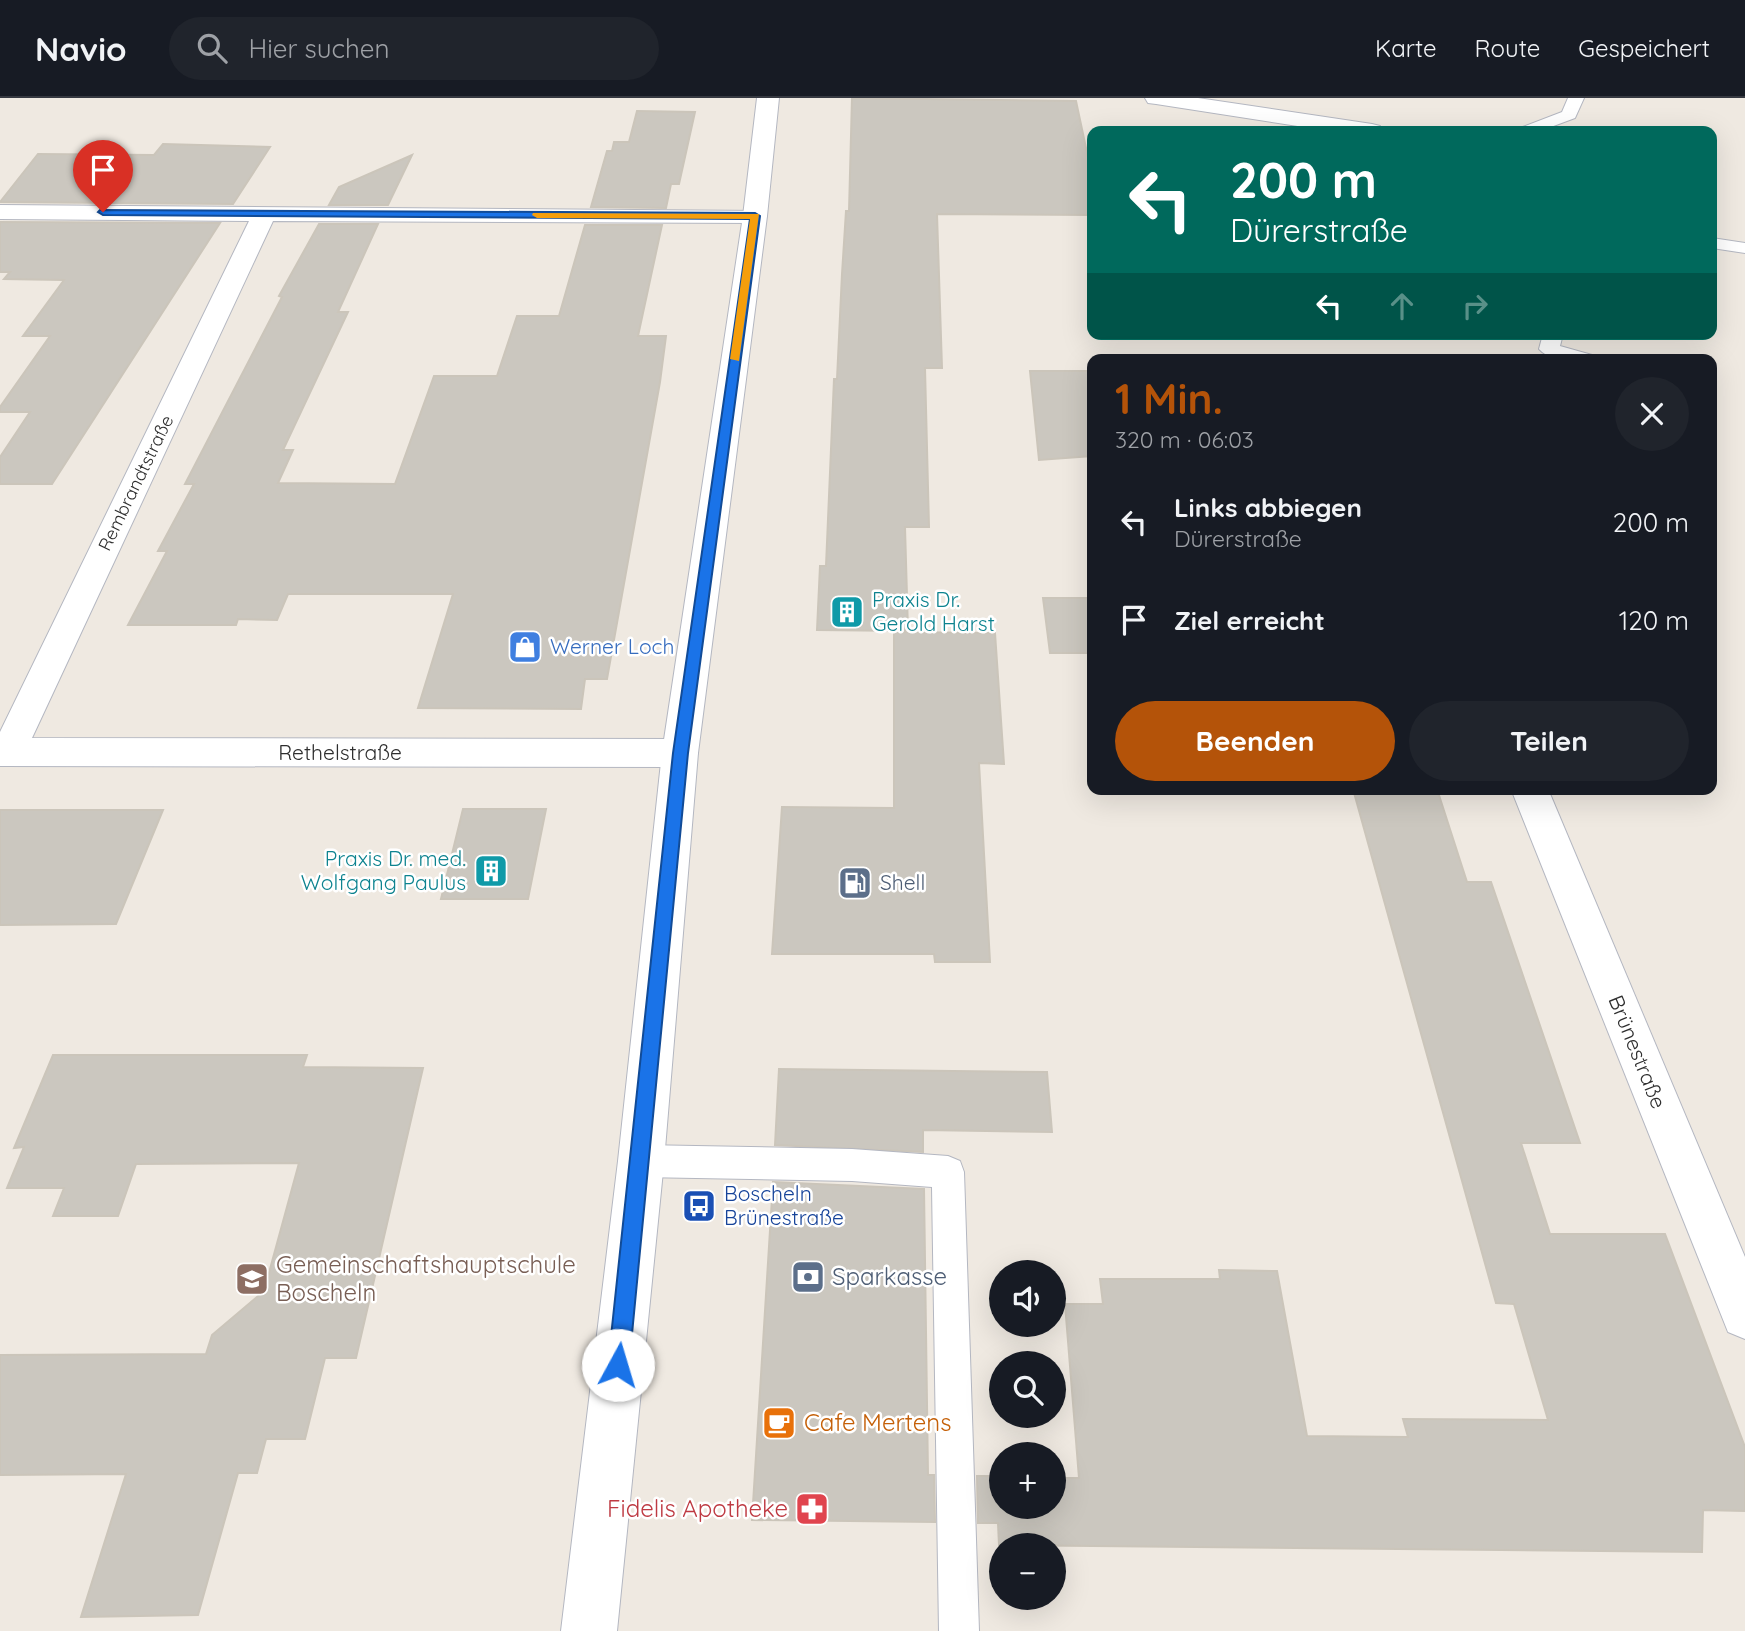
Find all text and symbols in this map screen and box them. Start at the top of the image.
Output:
search box [169,17,659,80]
text: Navio [35,28,127,69]
icon: search [193,29,231,67]
text: Hier suchen [249,32,390,65]
text: Karte [1375,33,1437,63]
text: Route [1475,33,1540,63]
text: Gespeichert [1578,33,1710,63]
pin [73,140,133,212]
text: 200 m [1230,149,1377,210]
icon: arrive [84,151,122,189]
icon: left [1115,154,1206,245]
text: Dürerstraße [1230,210,1408,250]
icon: left [1310,287,1348,325]
icon: ahead [1383,287,1421,325]
icon: right [1456,287,1494,325]
text: 1 Min. [1115,372,1223,425]
button: close [1615,377,1689,451]
street label: Rembrandtstraße [93,411,178,554]
text: 320 m · 06:03 [1115,425,1254,454]
text: Links abbiegen [1174,491,1362,524]
icon: left [1115,503,1153,541]
text: 200 m [1613,506,1689,539]
text: Dürerstraße [1174,524,1302,553]
place label: Praxis Dr. Gerold Harst [872,586,995,636]
building icon: Praxis Dr. Gerold Harst [828,593,866,631]
icon: arrive [1115,601,1153,639]
text: Ziel erreicht [1174,604,1325,637]
text: 120 m [1619,604,1689,637]
shop icon: Werner Loch [506,628,544,666]
place label: Werner Loch [550,633,674,659]
button: Beenden [1115,701,1395,781]
button: Teilen [1409,701,1689,781]
street label: Rethelstraße [278,739,402,765]
place label: Praxis Dr. med. Wolfgang Paulus [301,845,466,895]
building icon: Praxis Dr. med. Wolfgang Paulus [472,852,510,890]
fuel station icon: Shell [836,864,874,902]
place label: Shell [880,869,925,895]
street label: Brünestraße [1603,991,1672,1112]
place label: Boscheln Brünestraße [724,1180,844,1230]
bus stop icon: Boscheln Brünestraße [680,1187,718,1225]
place label: Gemeinschaftshauptschule Boscheln [276,1249,576,1307]
bank icon: Sparkasse [789,1258,827,1296]
school or university icon: Gemeinschaftshauptschule Boscheln [233,1260,271,1298]
map controls [989,1260,1066,1610]
button: sound [989,1260,1066,1337]
place label: Sparkasse [832,1261,947,1291]
position arrow [581,1328,655,1402]
button: search [989,1351,1066,1428]
cafe icon: Cafe Mertens [760,1404,798,1442]
place label: Cafe Mertens [804,1407,951,1437]
button: + [989,1442,1066,1519]
pharmacy icon: Fidelis Apotheke [793,1490,831,1528]
place label: Fidelis Apotheke [607,1493,788,1523]
button: − [989,1533,1066,1610]

